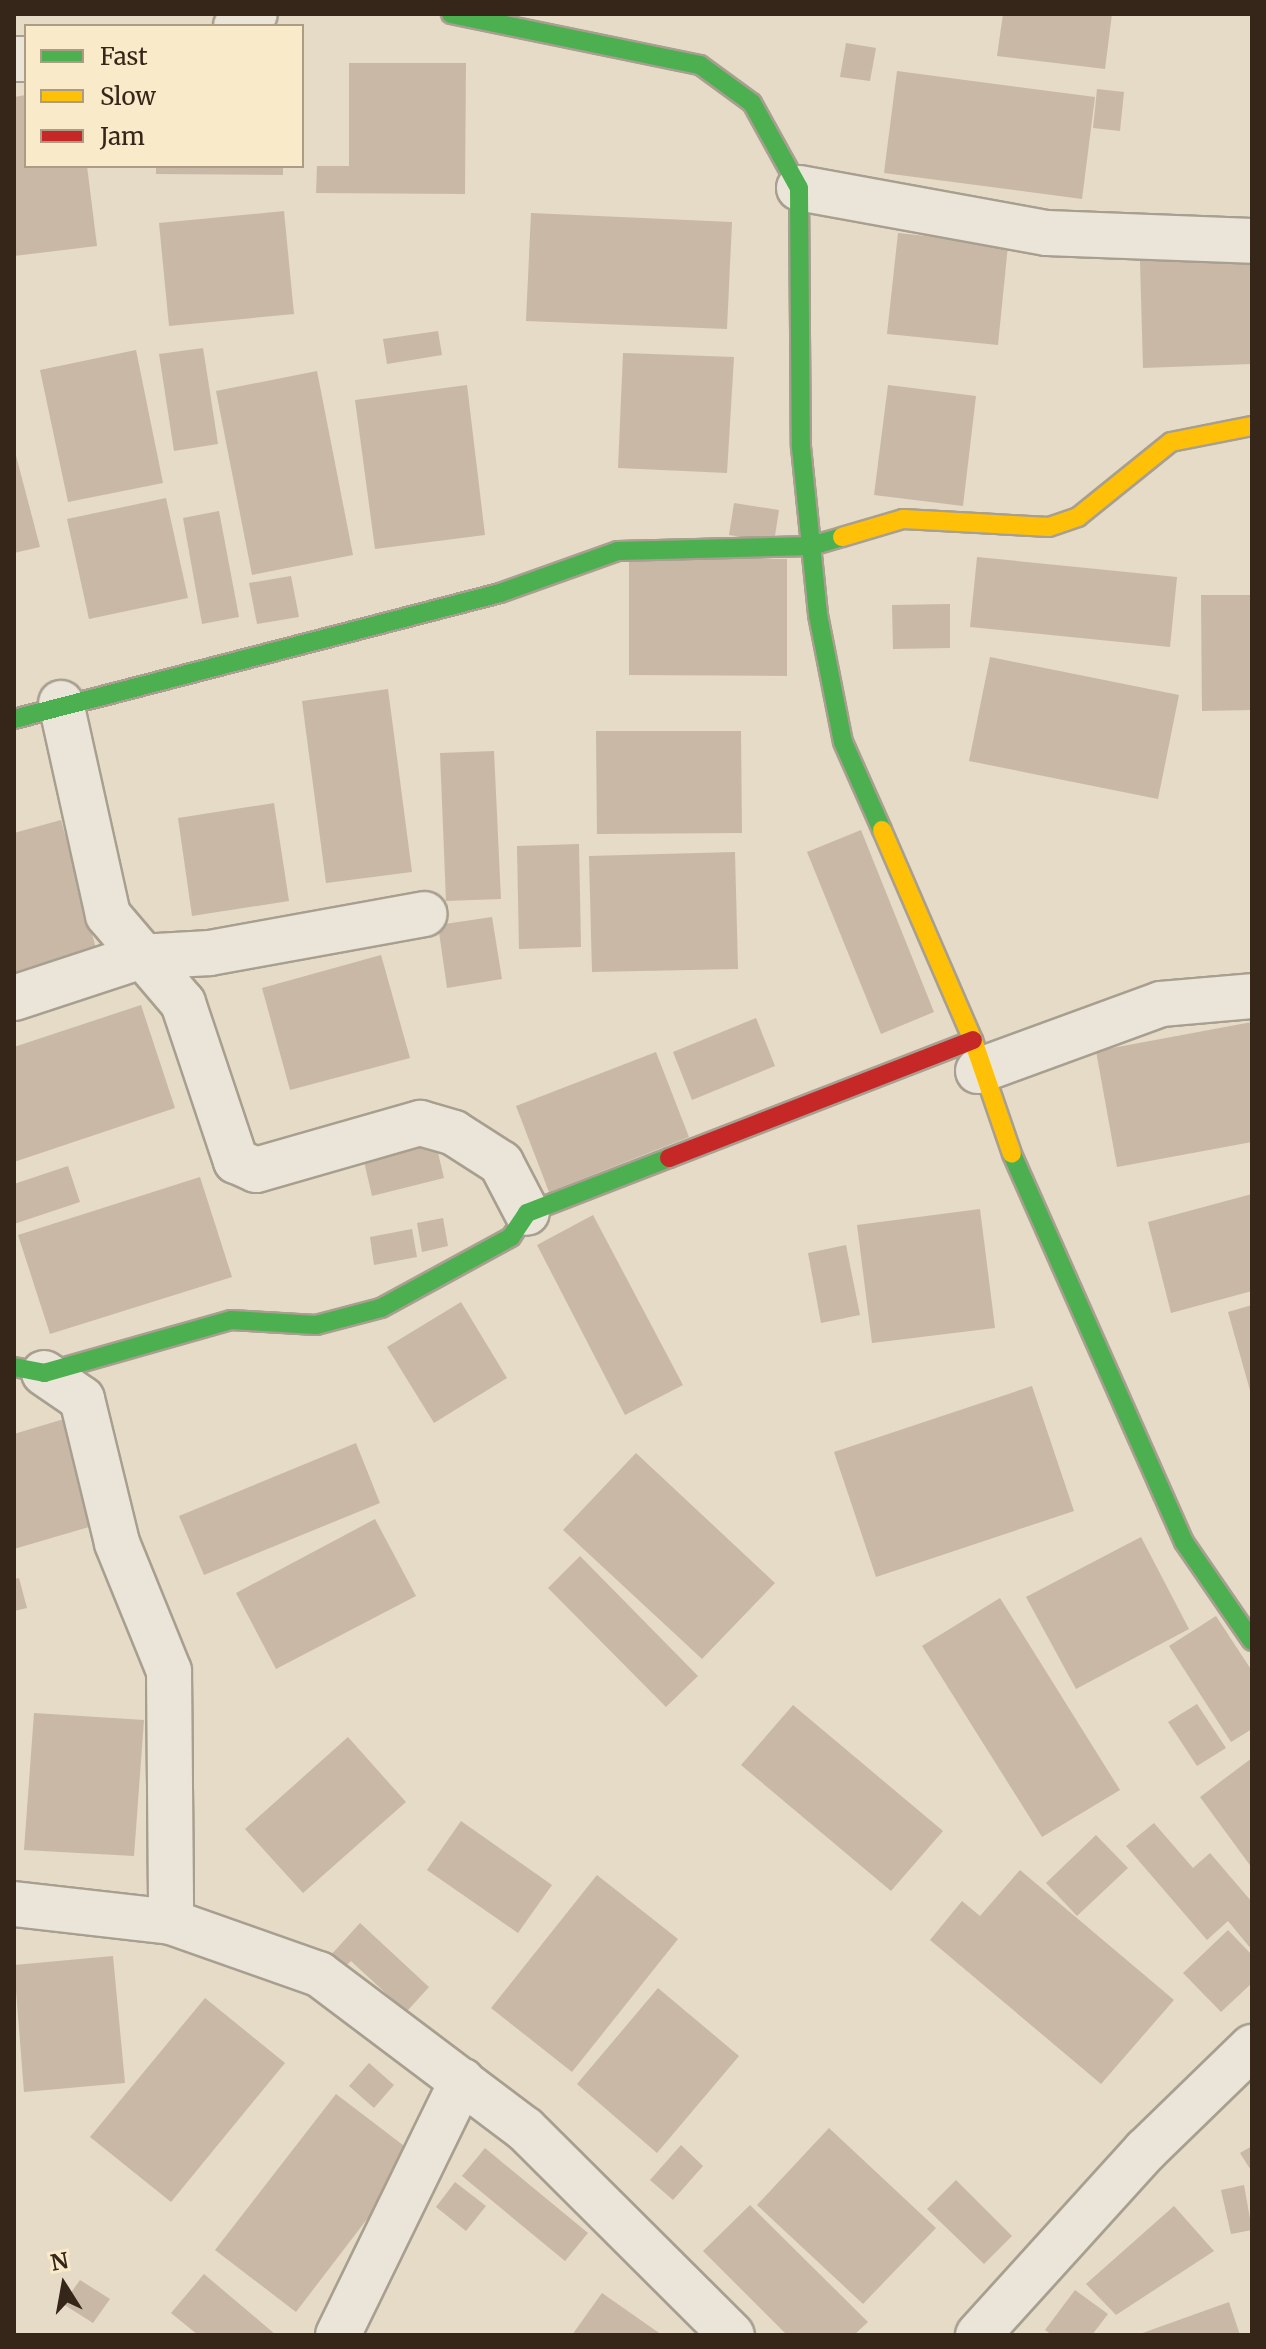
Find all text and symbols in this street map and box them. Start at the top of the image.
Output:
legend [24,24,304,168]
text: Fast [100,41,148,72]
text: Slow [100,81,156,112]
text: Jam [100,121,145,152]
north arrow [24,2245,104,2325]
text: N [48,2246,71,2277]

